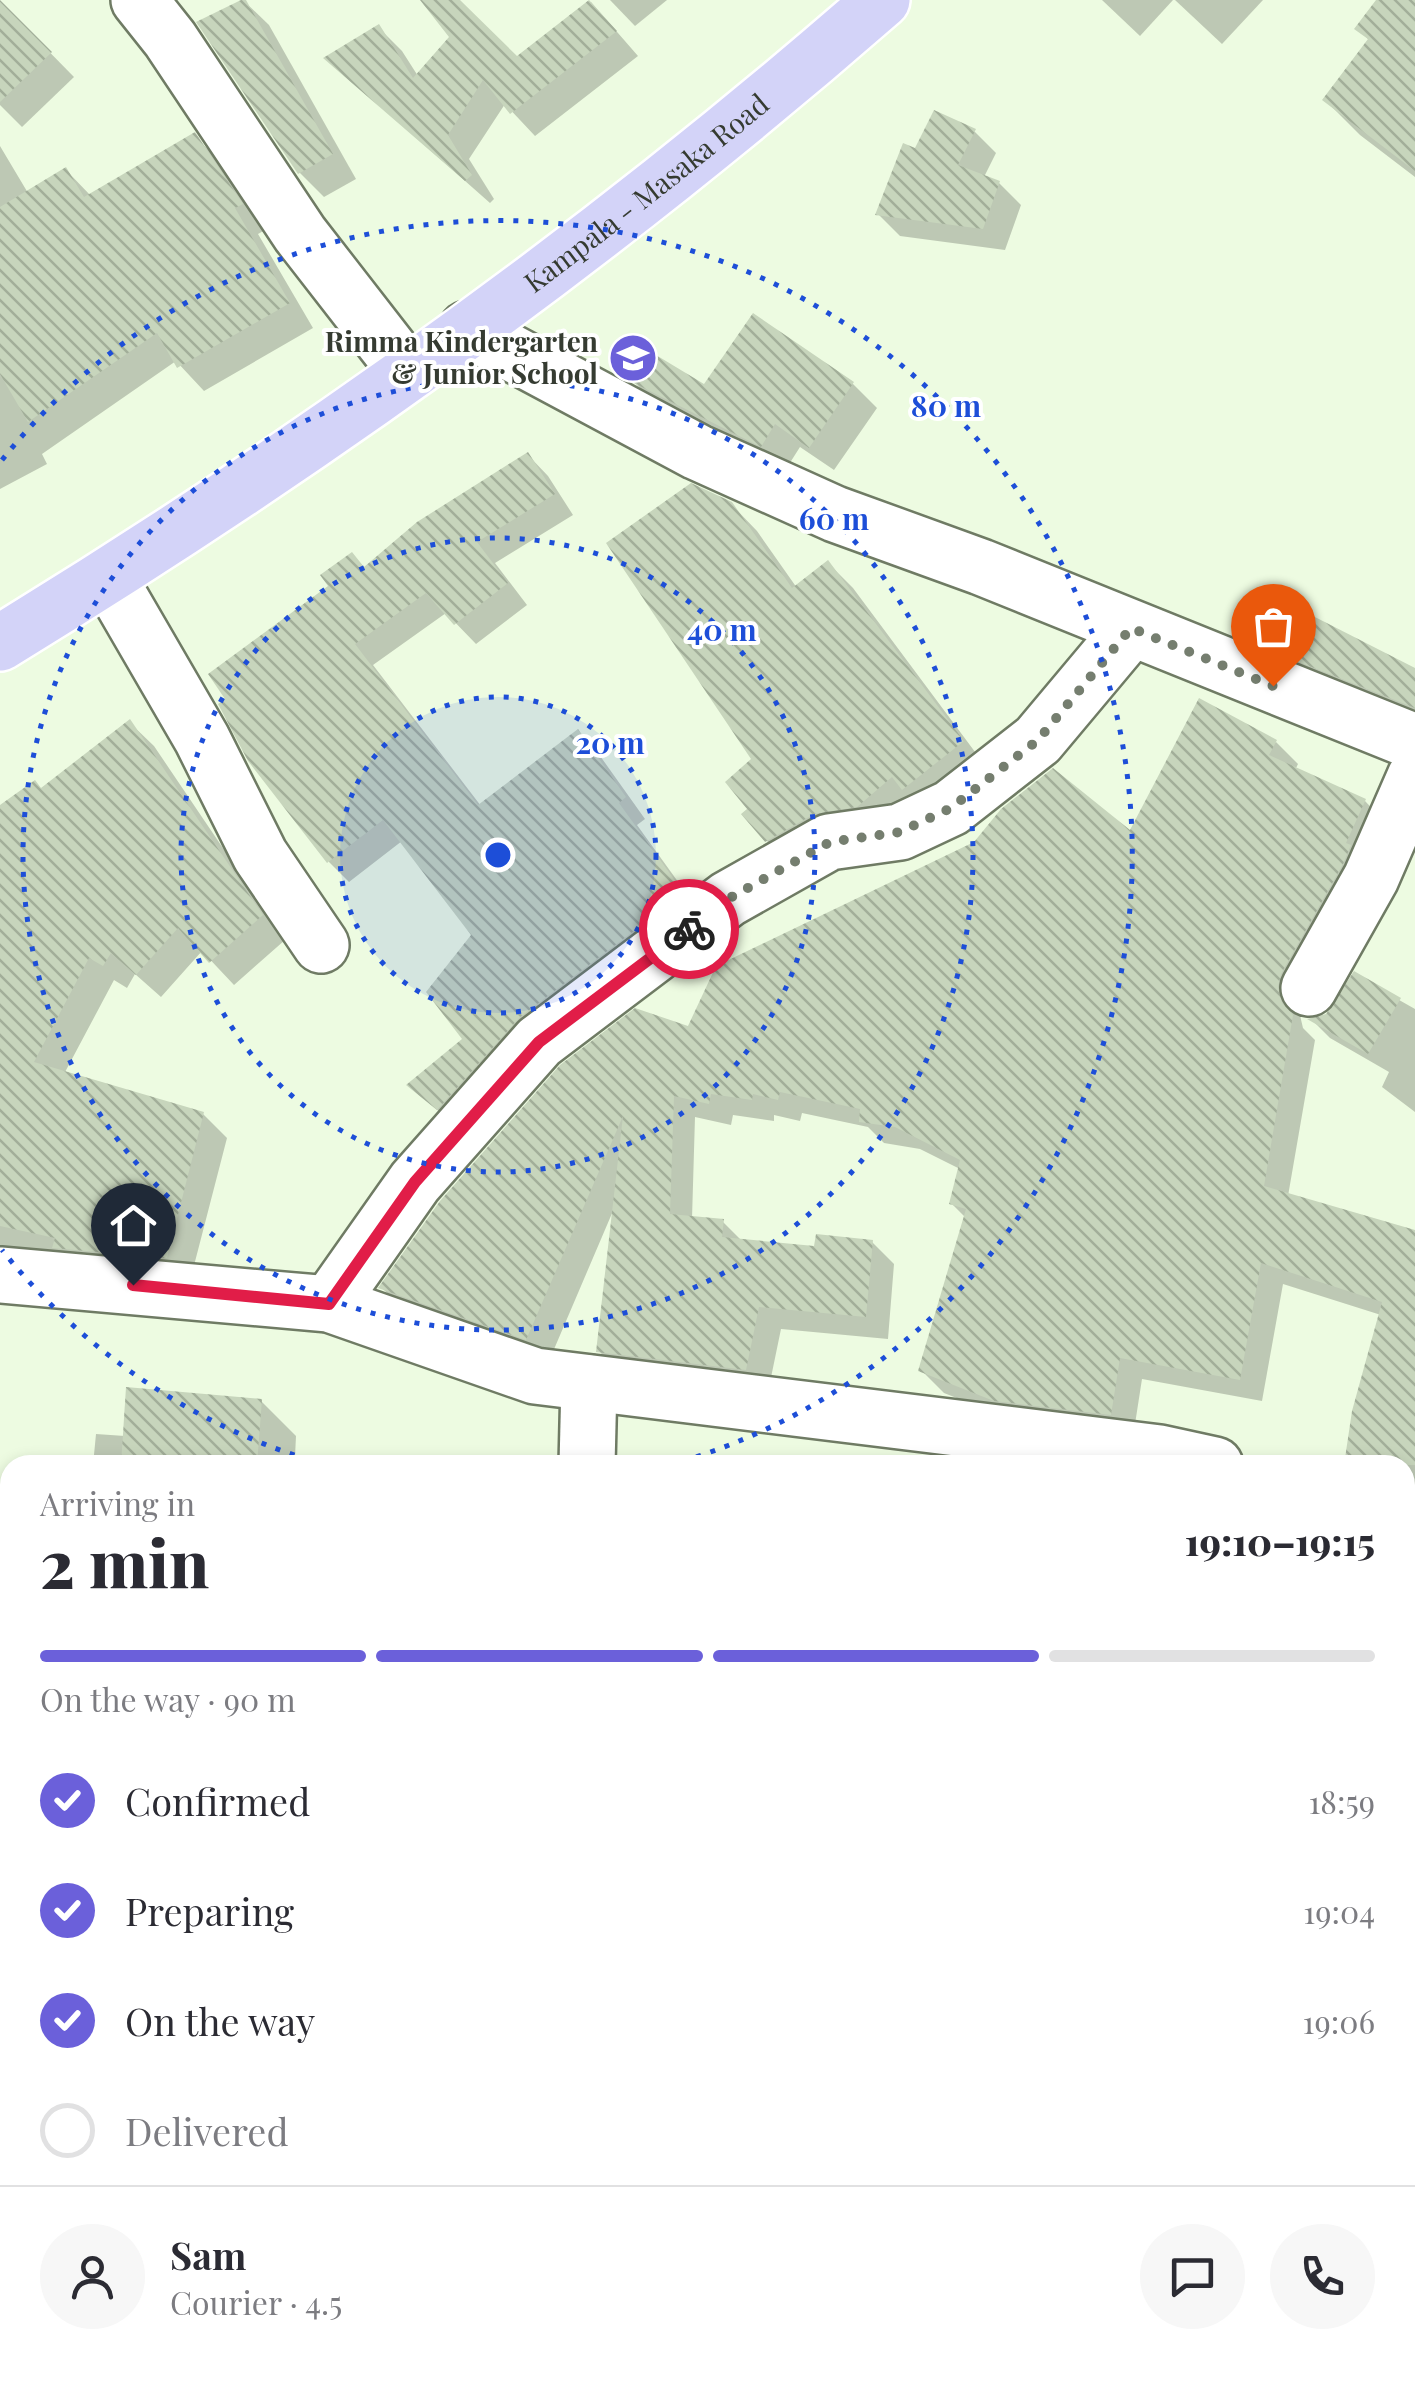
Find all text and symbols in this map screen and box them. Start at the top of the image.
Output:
street label: Kampala - Masaka Road [516,85,775,300]
place label: Rimma Kindergarten & Junior School [325,322,598,391]
school or university icon: Rimma Kindergarten & Junior School [607,332,659,384]
text: 80 m [911,385,981,425]
text: 60 m [799,498,869,538]
pin [1231,584,1316,687]
icon: bag [1246,599,1301,654]
text: 40 m [687,609,757,649]
text: 20 m [575,722,645,762]
centre of rings [480,837,516,873]
courier [639,879,739,979]
icon: bike [662,902,717,957]
pin [91,1183,176,1286]
icon: home [106,1198,161,1253]
text: Arriving in [40,1481,195,1524]
text: 19:10–19:15 [1185,1515,1375,1566]
text: 2 min [40,1518,209,1604]
text: On the way · 90 m [40,1677,296,1720]
icon: check [40,1773,95,1828]
text: Confirmed [125,1775,310,1826]
text: 18:59 [1308,1779,1375,1822]
icon: check [40,1883,95,1938]
text: Preparing [125,1885,294,1936]
text: 19:04 [1303,1889,1375,1932]
icon: check [40,1993,95,2048]
text: On the way [125,1995,315,2046]
text: 19:06 [1303,1999,1375,2042]
text: Delivered [125,2105,289,2156]
button: person [40,2224,145,2329]
button: chat [1140,2224,1245,2329]
button: phone [1270,2224,1375,2329]
text: Sam [170,2229,246,2280]
text: Courier · 4.5 [170,2280,342,2323]

